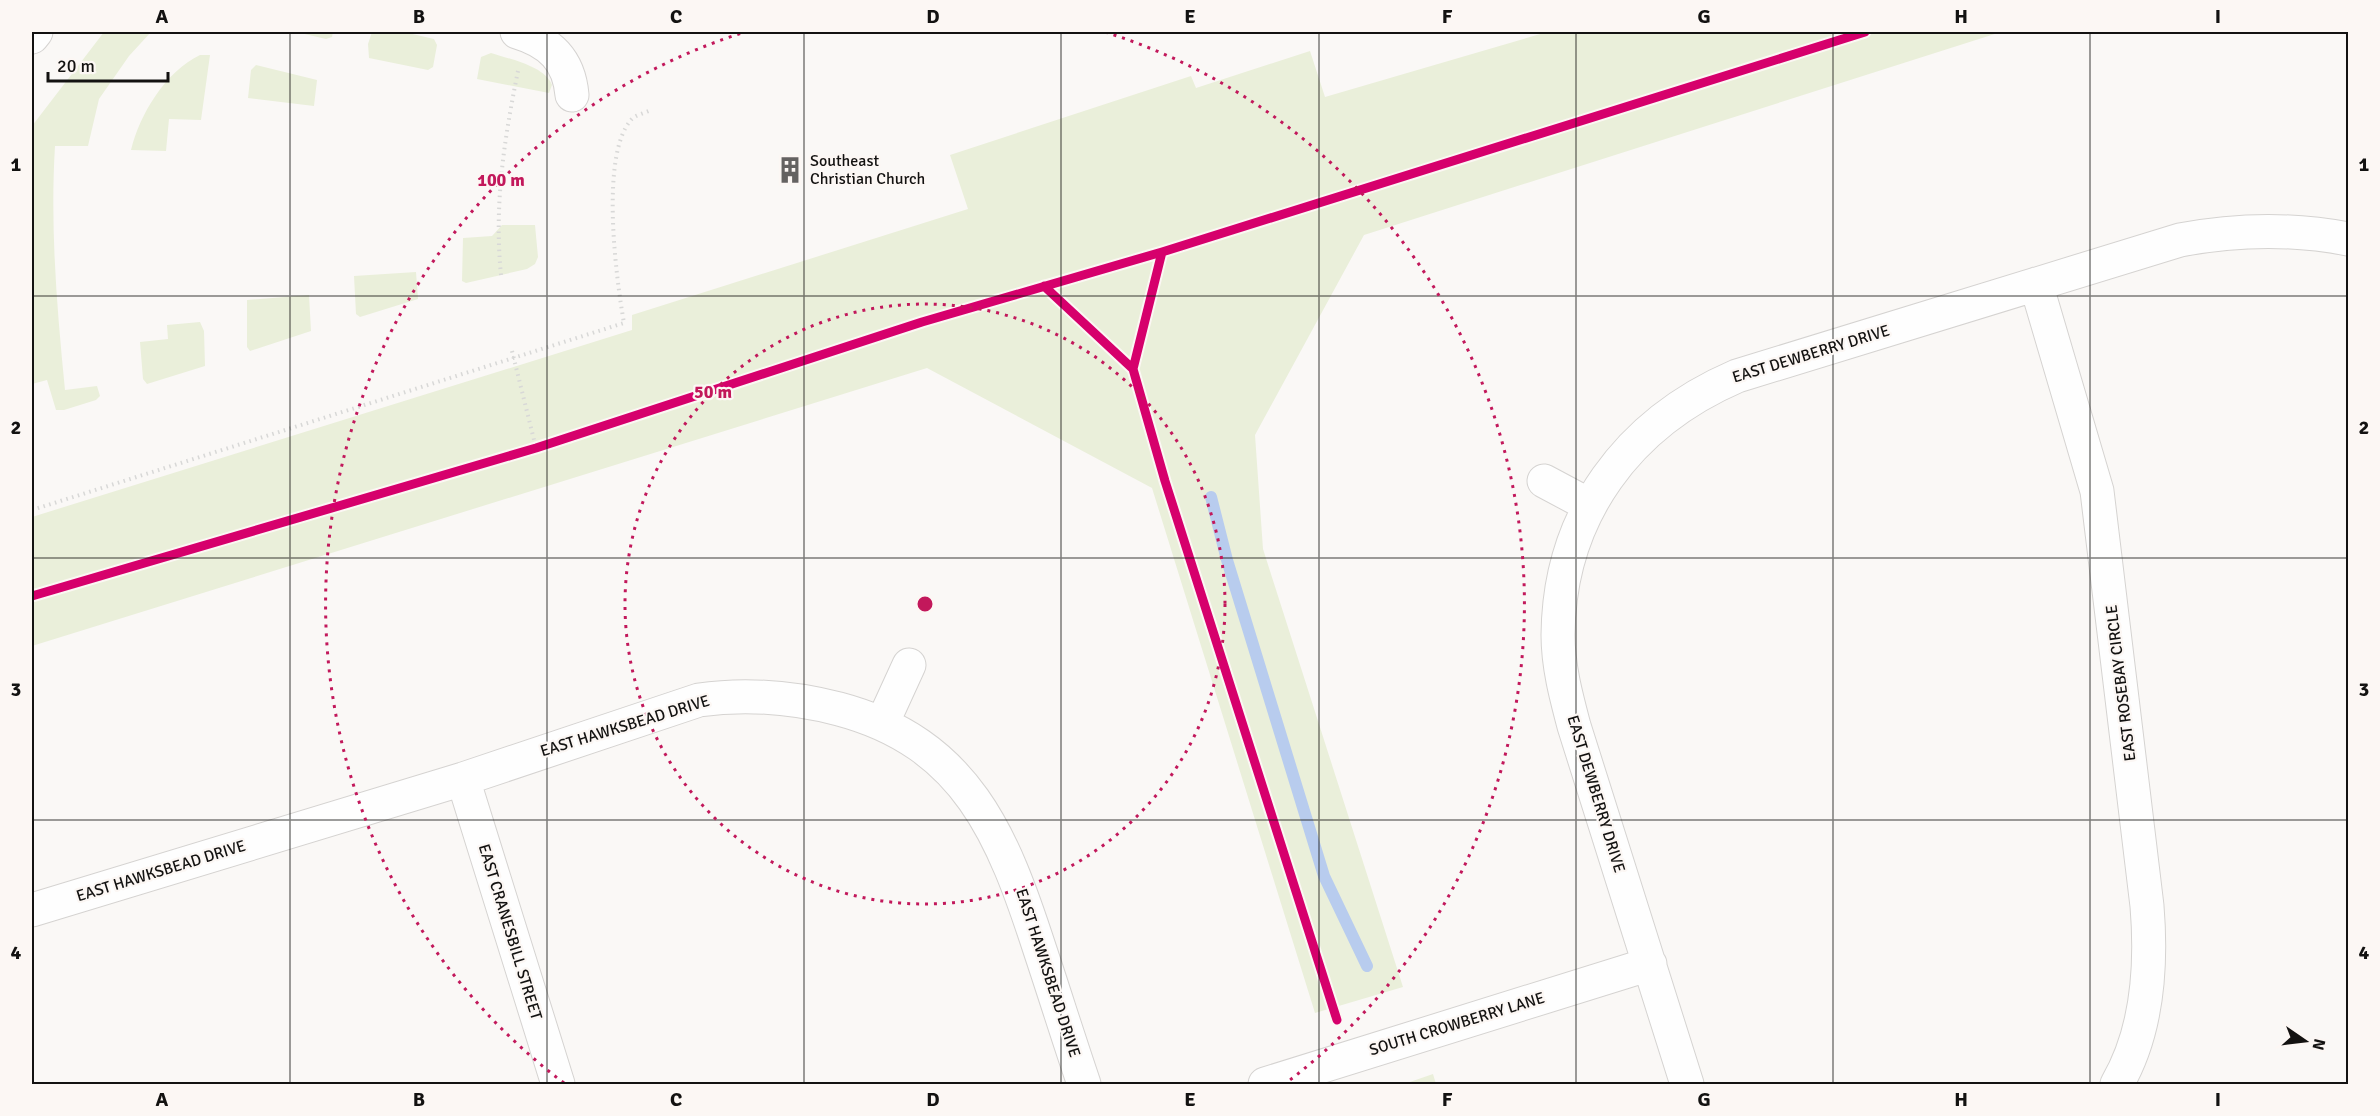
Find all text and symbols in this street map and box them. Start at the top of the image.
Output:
text: A [156,4,169,29]
text: B [413,4,425,29]
text: C [670,4,682,29]
text: D [926,4,940,29]
text: E [1184,4,1196,29]
text: F [1442,4,1453,29]
text: G [1697,4,1711,29]
text: H [1954,4,1968,29]
text: I [2215,4,2221,29]
scale bar [48,45,168,83]
text: 20 m [57,55,95,77]
place label: Southeast Christian Church [810,151,925,189]
text: 1 [11,152,22,177]
text: 1 [2359,152,2370,177]
building icon: Southeast Christian Church [775,155,805,185]
text: 100 m [477,169,525,191]
street label: EAST DEWBERRY DRIVE [1730,320,1892,388]
text: 50 m [694,381,732,403]
text: 2 [11,415,21,440]
text: 2 [2359,415,2369,440]
centre of rings [915,594,935,614]
street label: EAST ROSEBAY CIRCLE [2101,604,2141,762]
text: 3 [11,677,21,702]
text: 3 [2359,677,2369,702]
street label: EAST HAWKSBEAD DRIVE [538,691,712,761]
street label: EAST DEWBERRY DRIVE [1562,713,1630,875]
street label: EAST HAWKSBEAD DRIVE [74,836,248,906]
street label: EAST CRANESBILL STREET [474,842,546,1022]
street label: EAST HAWKSBEAD DRIVE [1011,886,1085,1060]
text: 4 [11,940,22,965]
text: 4 [2359,940,2370,965]
street label: SOUTH CROWBERRY LANE [1367,988,1547,1060]
north arrow [2275,1011,2335,1071]
text: N [2308,1037,2330,1052]
text: A [156,1087,169,1112]
text: B [413,1087,425,1112]
text: C [670,1087,682,1112]
text: D [926,1087,940,1112]
text: E [1184,1087,1196,1112]
text: F [1442,1087,1453,1112]
text: G [1697,1087,1711,1112]
text: H [1954,1087,1968,1112]
text: I [2215,1087,2221,1112]

